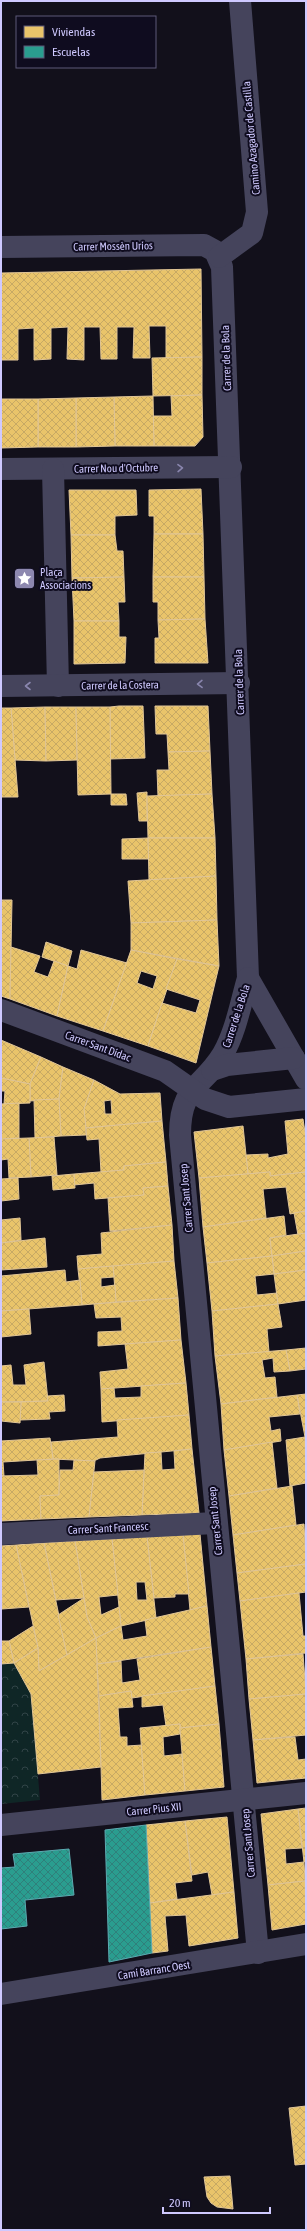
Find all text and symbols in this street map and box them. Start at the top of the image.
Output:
legend [16,16,156,68]
text: Viviendas [52,25,95,39]
text: Escuelas [52,45,90,59]
street label: Camino Azagador de Castilla [240,81,262,195]
street label: Carrer Mossèn Uríos [73,239,153,253]
street label: Carrer de la Bola [219,325,233,391]
street label: Carrer Nou d'Octubre [74,461,158,475]
one-way arrow [177,464,183,472]
place icon: Plaça Associacions [11,565,37,591]
place label: Plaça Associacions [40,566,91,591]
street label: Carrer de la Bola [232,649,246,715]
street label: Carrer de la Costera [81,678,159,692]
one-way arrow [197,680,203,688]
one-way arrow [25,682,31,690]
street label: Carrer de la Bola [220,983,252,1049]
street label: Carrer Sant Dídac [63,1029,133,1064]
street label: Carrer Sant Josep [177,1163,195,1233]
street label: Carrer Sant Josep [205,1486,225,1556]
street label: Carrer Sant Francesc [67,1520,150,1536]
street label: Carrer Pius XII [126,1800,182,1818]
street label: Carrer Sant Josep [239,1808,257,1878]
street label: Camí Barranc Oest [117,1958,191,1982]
scale bar [163,2189,270,2215]
text: 20 m [169,2196,191,2210]

